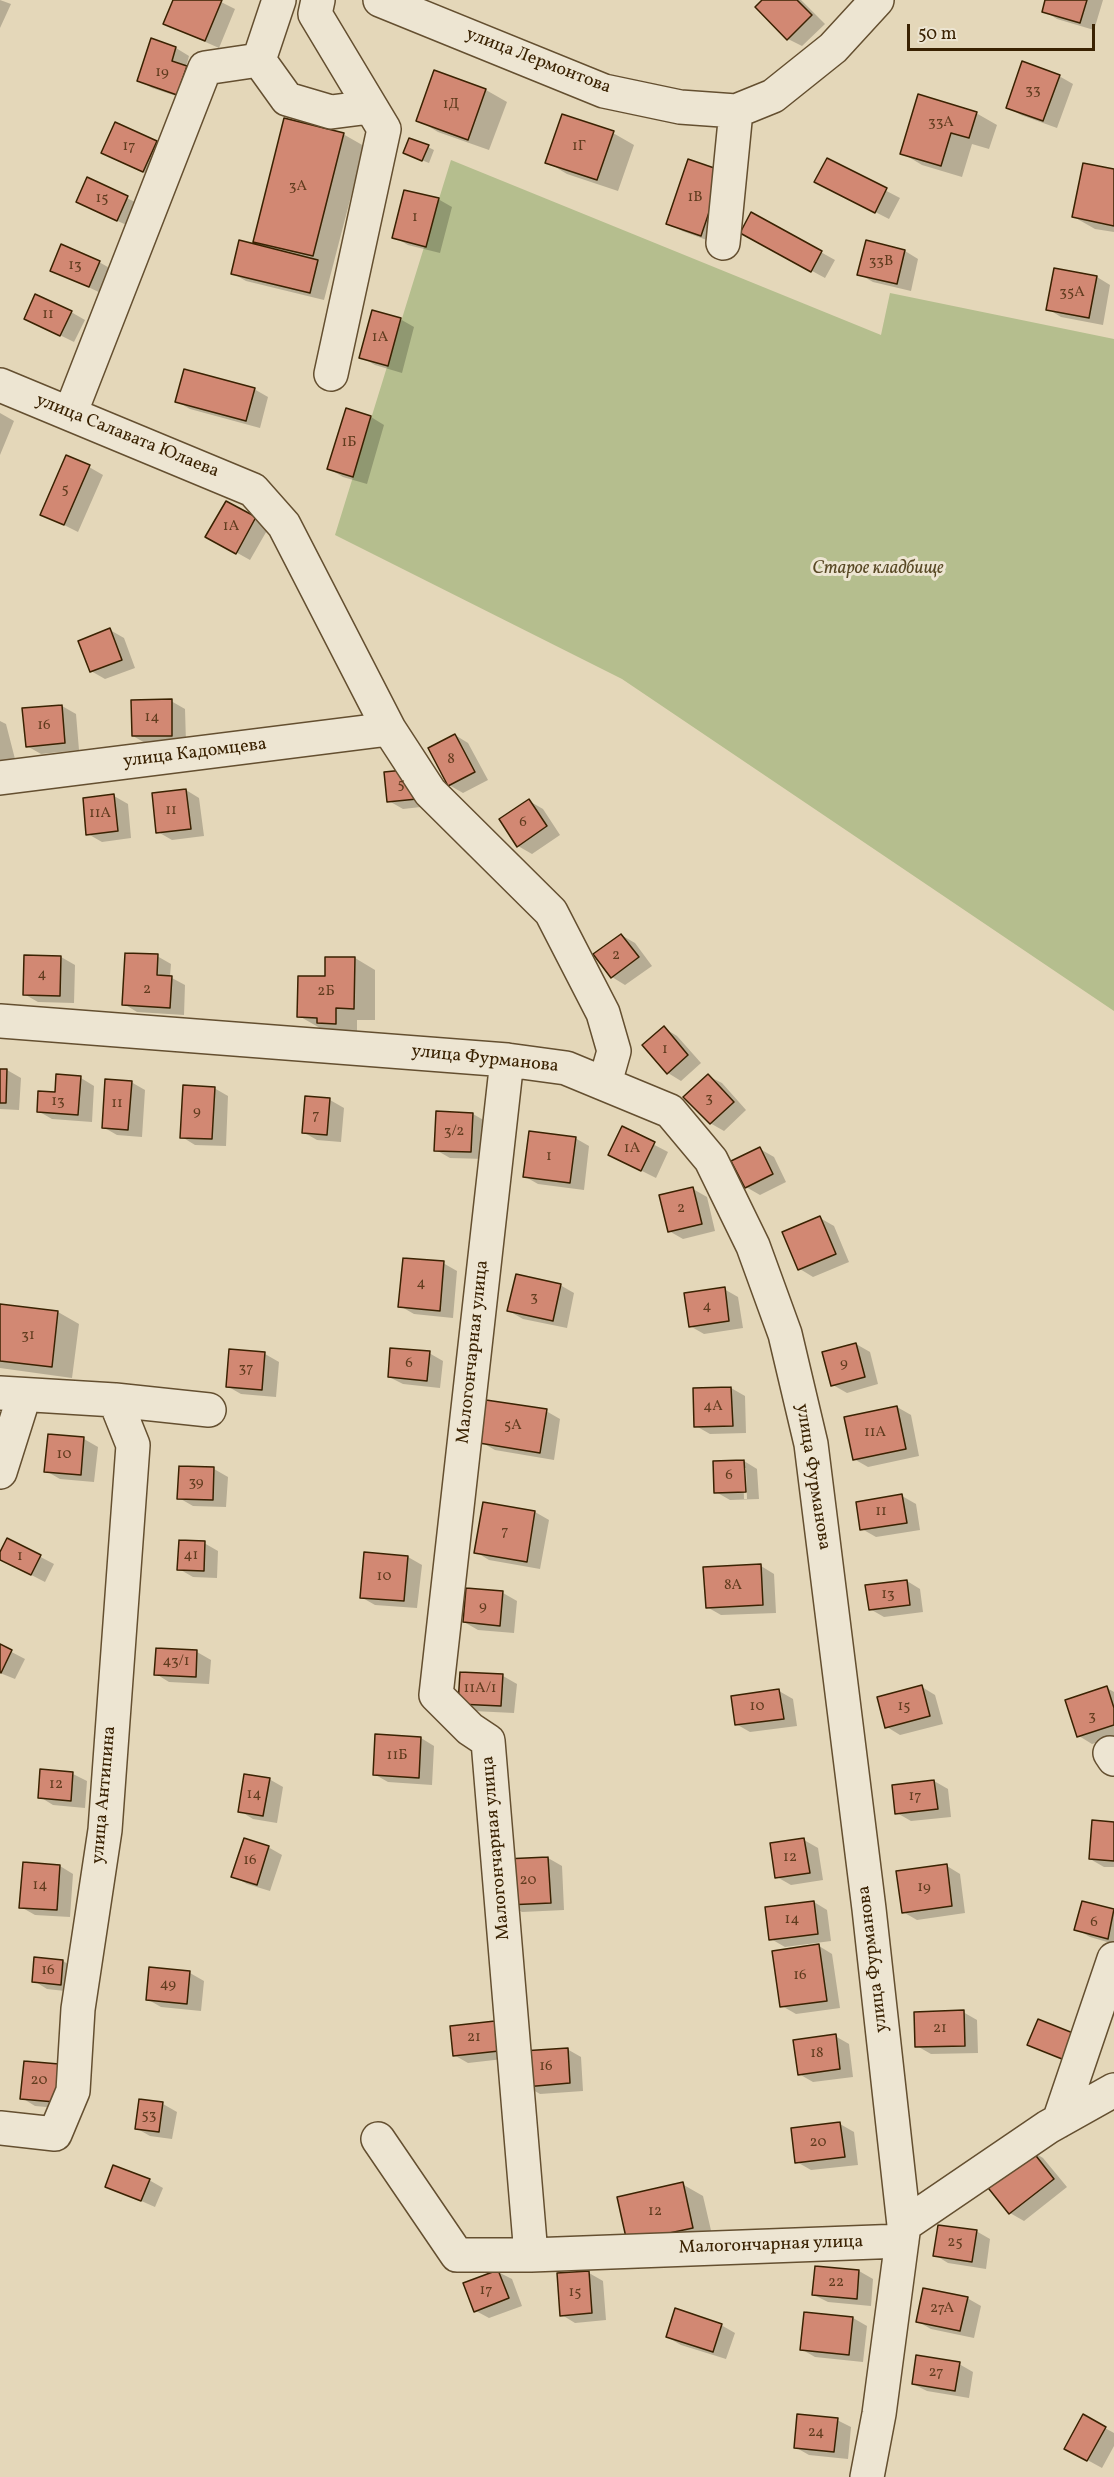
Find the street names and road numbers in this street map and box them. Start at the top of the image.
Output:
street label: улица Лермонтова [462,24,614,100]
street label: улица Салавата Юлаева [32,390,222,484]
street label: улица Кадомцева [122,734,268,774]
street label: улица Фурманова [410,1042,560,1078]
street label: Малогончарная улица [454,1259,494,1445]
street label: улица Фурманова [790,1402,834,1552]
street label: улица Антипина [88,1725,122,1865]
street label: Малогончарная улица [478,1755,516,1941]
street label: улица Фурманова [854,1884,894,2034]
street label: Малогончарная улица [678,2232,864,2260]

